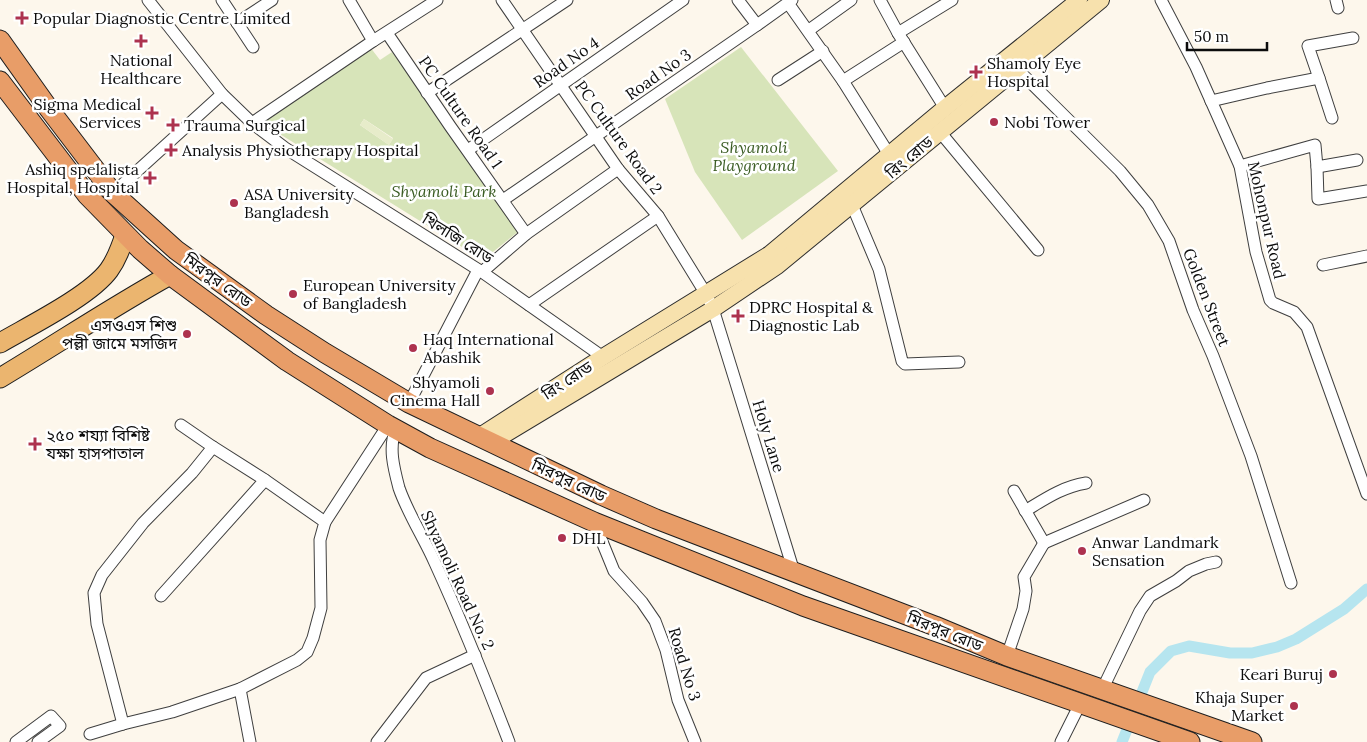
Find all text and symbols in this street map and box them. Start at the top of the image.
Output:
place label: Popular Diagnostic Centre Limited [33,8,291,28]
marker: Popular Diagnostic Centre Limited [15,11,29,25]
scale bar [1187,20,1267,52]
text: 50 m [1194,27,1229,46]
street label: Road No 4 [529,32,603,92]
marker: National Healthcare [134,34,148,48]
street label: Road No 3 [621,44,695,104]
place label: National Healthcare [100,50,182,88]
street label: PC Culture Road 1 [415,52,507,172]
place label: Shamoly Eye Hospital [987,53,1082,91]
marker: Shamoly Eye Hospital [969,65,983,79]
street label: PC Culture Road 2 [571,76,667,198]
place label: Sigma Medical Services [34,94,141,132]
marker: Sigma Medical Services [145,106,159,120]
place label: Nobi Tower [1004,112,1090,132]
place label: Trauma Surgical [184,115,306,135]
marker: Nobi Tower [988,116,1000,128]
marker: Trauma Surgical [166,118,180,132]
street label: রিং রোড [880,131,937,183]
park label: Shyamoli Playground [712,137,796,175]
place label: Analysis Physiotherapy Hospital [181,140,419,160]
marker: Analysis Physiotherapy Hospital [164,143,178,157]
place label: Ashiq spelalista Hospital, Hospital [7,159,139,197]
street label: Mohonpur Road [1244,159,1290,281]
marker: Ashiq spelalista Hospital, Hospital [143,171,157,185]
park label: Shyamoli Park [391,181,497,201]
place label: ASA University Bangladesh [243,184,355,222]
marker: ASA University Bangladesh [228,197,240,209]
street label: খিলজি রোড [418,208,498,268]
street label: Golden Street [1179,245,1235,350]
street label: মিরপুর রোড [179,248,257,312]
place label: European University of Bangladesh [303,275,456,313]
marker: European University of Bangladesh [287,288,299,300]
place label: DPRC Hospital & Diagnostic Lab [749,297,874,335]
marker: DPRC Hospital & Diagnostic Lab [731,309,745,323]
place label: এসওএস শিশু পল্লী জামে মসজিদ [62,315,178,353]
marker: এসওএস শিশু পল্লী জামে মসজিদ [181,328,193,340]
place label: Haq International Abashik [422,329,554,367]
marker: Haq International Abashik [407,342,419,354]
street label: রিং রোড [537,356,596,404]
place label: Shyamoli Cinema Hall [390,372,480,410]
marker: Shyamoli Cinema Hall [484,385,496,397]
street label: Holy Lane [749,397,790,475]
place label: ২৫০ শয্যা বিশিষ্ট যক্ষা হাসপাতাল [45,425,150,463]
marker: ২৫০ শয্যা বিশিষ্ট যক্ষা হাসপাতাল [28,437,42,451]
street label: মিরপুর রোড [528,454,610,506]
street label: Shyamoli Road No. 2 [417,507,499,653]
place label: DHL [572,528,606,548]
marker: DHL [556,532,568,544]
place label: Anwar Landmark Sensation [1091,532,1219,570]
marker: Anwar Landmark Sensation [1076,545,1088,557]
street label: মিরপুর রোড [903,606,986,655]
street label: Road No 3 [664,625,706,703]
place label: Keari Buruj [1240,664,1323,684]
marker: Keari Buruj [1327,668,1339,680]
place label: Khaja Super Market [1195,687,1285,725]
marker: Khaja Super Market [1288,700,1300,712]

